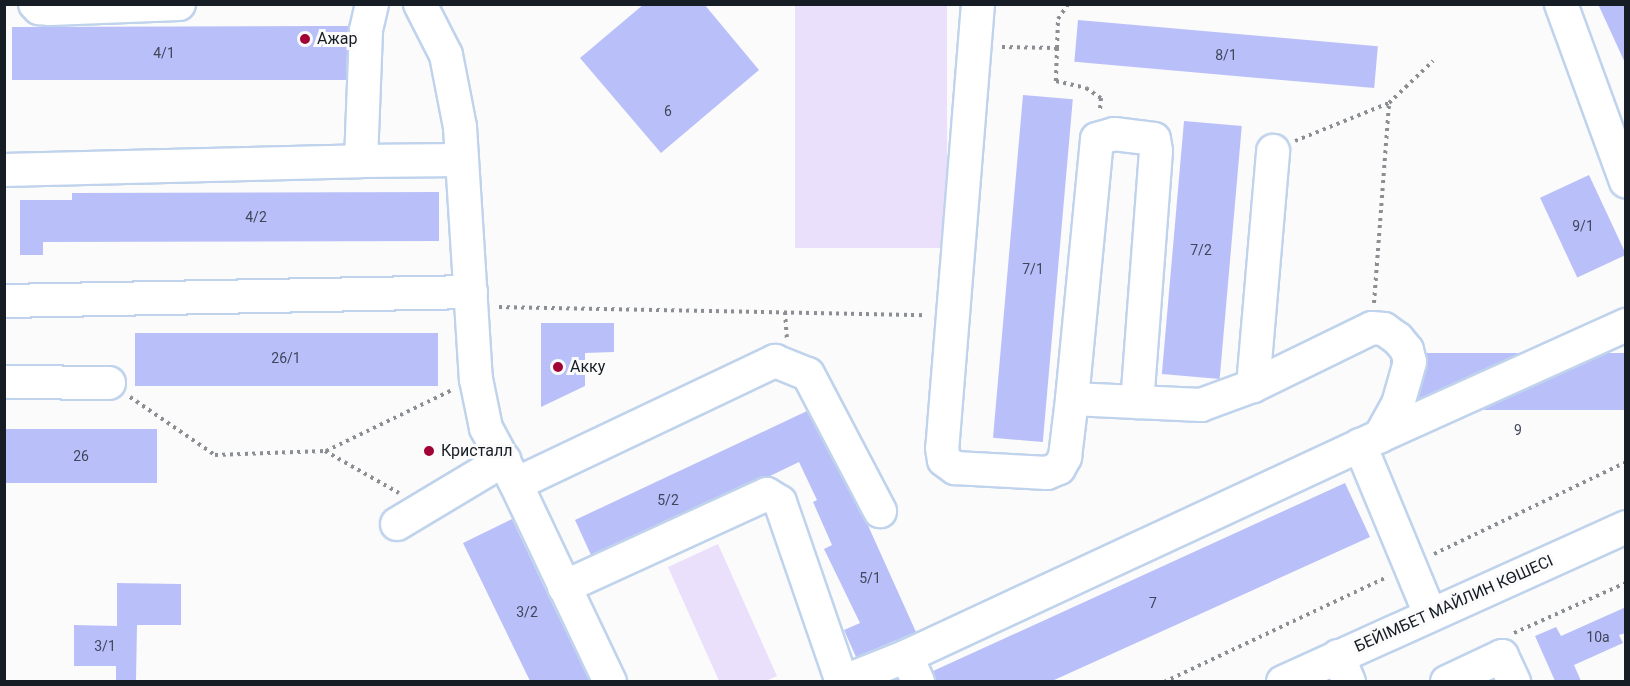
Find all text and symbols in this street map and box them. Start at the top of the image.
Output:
place label: Ажар [317,29,357,49]
marker: Ажар [298,32,312,46]
house number: 4/1 [153,45,175,61]
house number: 8/1 [1215,47,1237,63]
house number: 6 [664,103,672,119]
house number: 4/2 [245,209,267,225]
house number: 9/1 [1572,218,1594,234]
house number: 7/2 [1190,242,1212,258]
house number: 7/1 [1022,261,1044,277]
house number: 26/1 [271,350,301,366]
place label: Акку [570,357,605,377]
marker: Акку [551,360,565,374]
house number: 9 [1514,422,1522,438]
place label: Кристалл [441,441,512,461]
marker: Кристалл [422,444,436,458]
house number: 26 [73,448,89,464]
house number: 5/2 [657,492,679,508]
street label: БЕЙІМБЕТ МАЙЛИН КӨШЕСІ [1352,551,1556,657]
house number: 5/1 [859,570,881,586]
house number: 7 [1149,595,1157,611]
house number: 3/2 [516,604,538,620]
house number: 10а [1586,629,1610,645]
house number: 3/1 [94,638,116,654]

